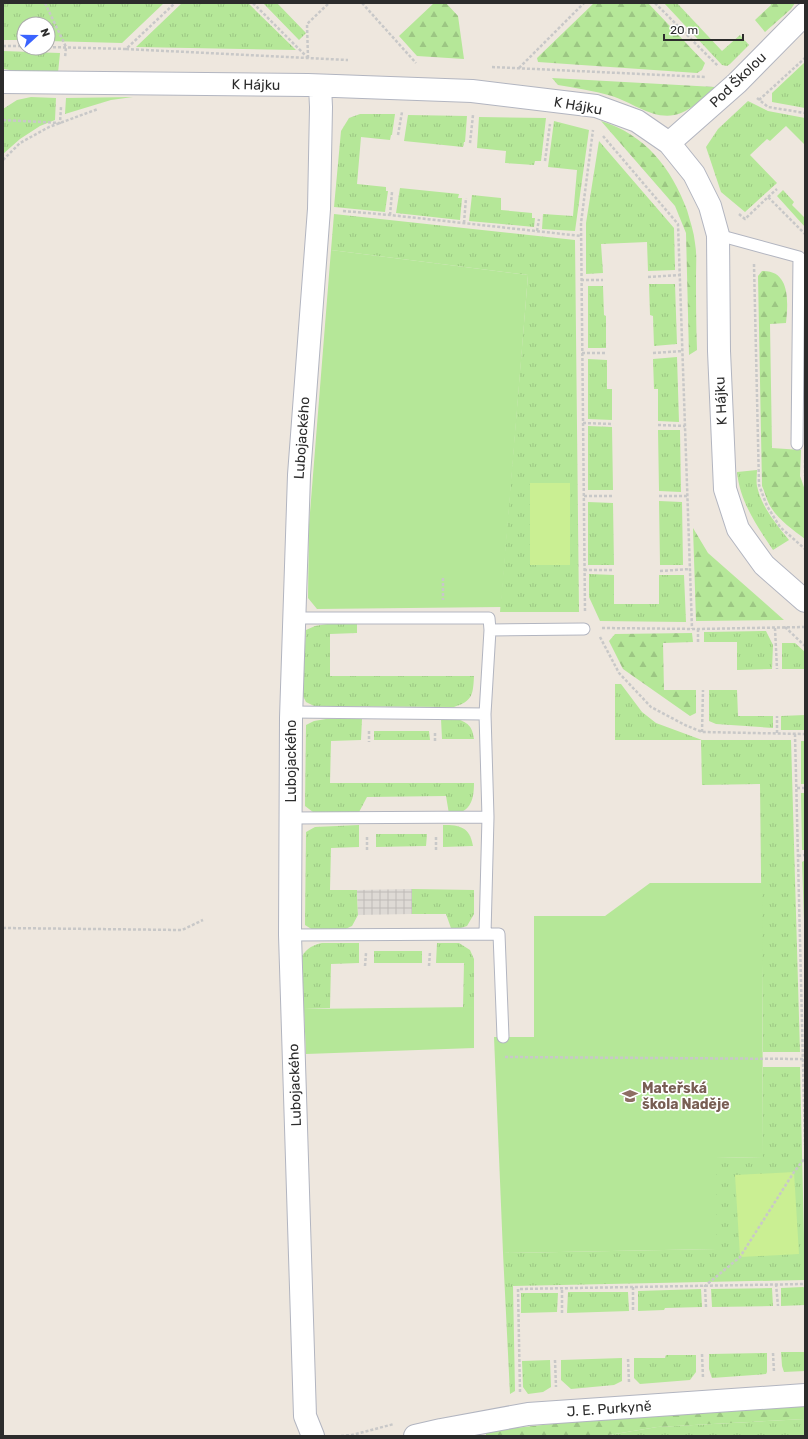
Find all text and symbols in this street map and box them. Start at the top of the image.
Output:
north arrow [16,16,56,56]
scale bar [664,16,743,42]
text: 20 m [670,23,698,37]
text: N [37,27,52,39]
street label: Pod Školou [705,48,770,111]
street label: K Hájku [231,76,281,94]
street label: K Hájku [553,93,603,119]
street label: K Hájku [711,376,731,426]
street label: Lubojackého [291,396,313,480]
street label: Lubojackého [283,720,300,802]
street label: Lubojackého [285,1043,305,1127]
place label: Mateřská škola Naděje [642,1080,729,1113]
school or university icon: Mateřská škola Naděje [621,1087,639,1105]
street label: J. E. Purkyně [566,1398,652,1420]

